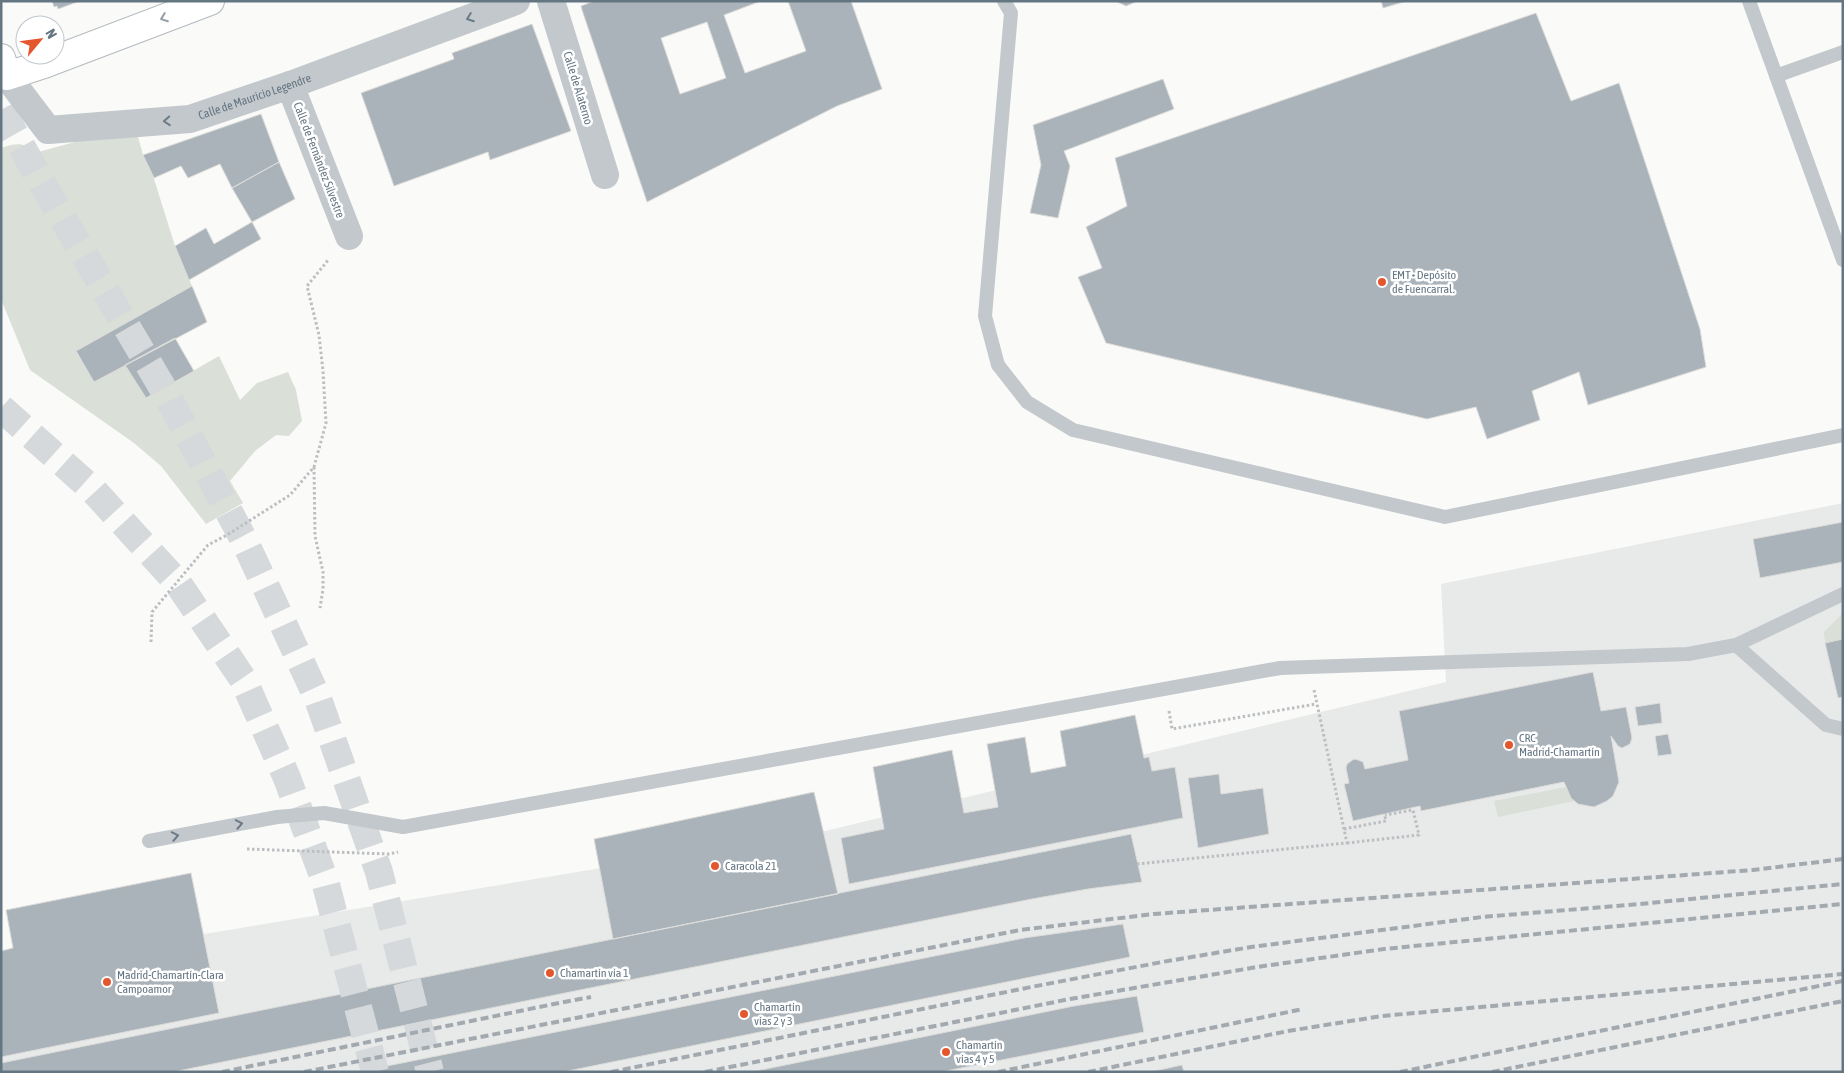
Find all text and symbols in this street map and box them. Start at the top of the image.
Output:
one-way arrow [161,12,169,22]
one-way arrow [466,12,475,22]
north arrow [15,15,65,65]
text: N [42,26,60,41]
street label: Calle de Alaterno [560,50,596,126]
street label: Calle de Mauricio Legendre [196,71,313,123]
street label: Calle de Fernández Silvestre [290,100,348,220]
one-way arrow [163,115,171,126]
place label: EMT - Depósito de Fuencarral. [1392,268,1457,296]
marker: EMT - Depósito de Fuencarral. [1376,276,1388,288]
place label: CRC Madrid-Chamartín [1519,731,1600,759]
marker: CRC Madrid-Chamartín [1503,739,1515,751]
one-way arrow [234,819,243,830]
one-way arrow [170,832,179,842]
place label: Caracola 21 [725,859,777,873]
marker: Caracola 21 [709,860,721,872]
place label: Chamartín vía 1 [560,966,629,980]
marker: Chamartín vía 1 [544,967,556,979]
place label: Madrid-Chamartín-Clara Campoamor [117,968,224,996]
marker: Madrid-Chamartín-Clara Campoamor [101,976,113,988]
place label: Chamartín vías 2 y 3 [754,1000,800,1028]
marker: Chamartín vías 2 y 3 [738,1008,750,1020]
place label: Chamartín vías 4 y 5 [956,1038,1002,1066]
marker: Chamartín vías 4 y 5 [940,1046,952,1058]

